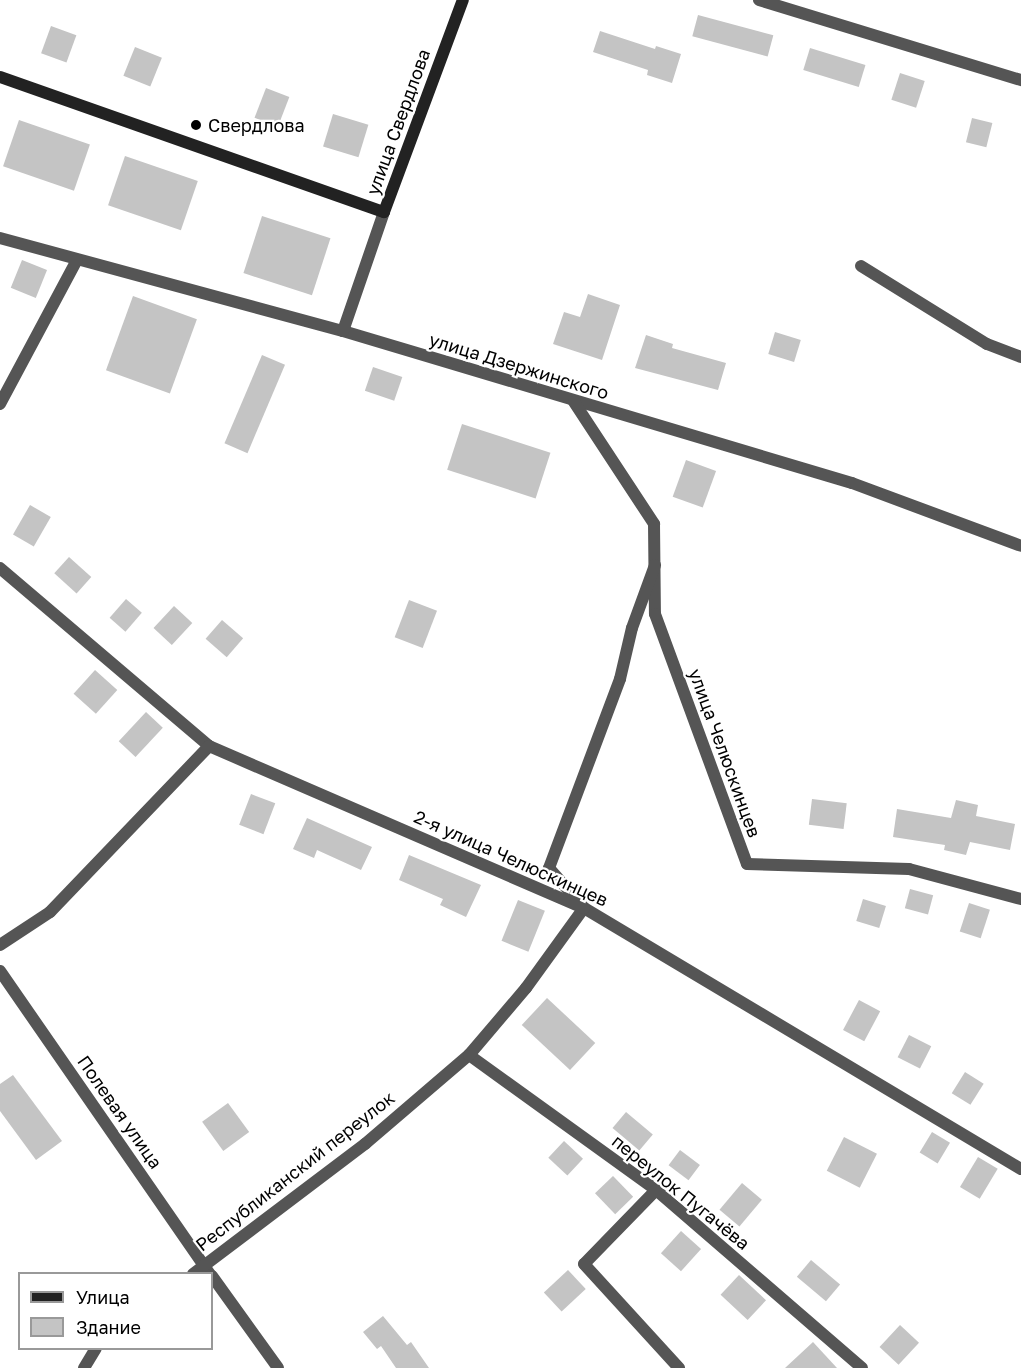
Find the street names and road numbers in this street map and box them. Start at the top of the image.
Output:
street label: улица Свердлова [362,46,434,198]
street label: улица Дзержинского [427,328,611,404]
street label: улица Челюскинцев [684,666,766,840]
street label: 2-я улица Челюскинцев [411,805,611,911]
street label: Полевая улица [73,1051,167,1173]
street label: Республиканский переулок [191,1087,399,1255]
street label: переулок Пугачёва [608,1130,754,1254]

